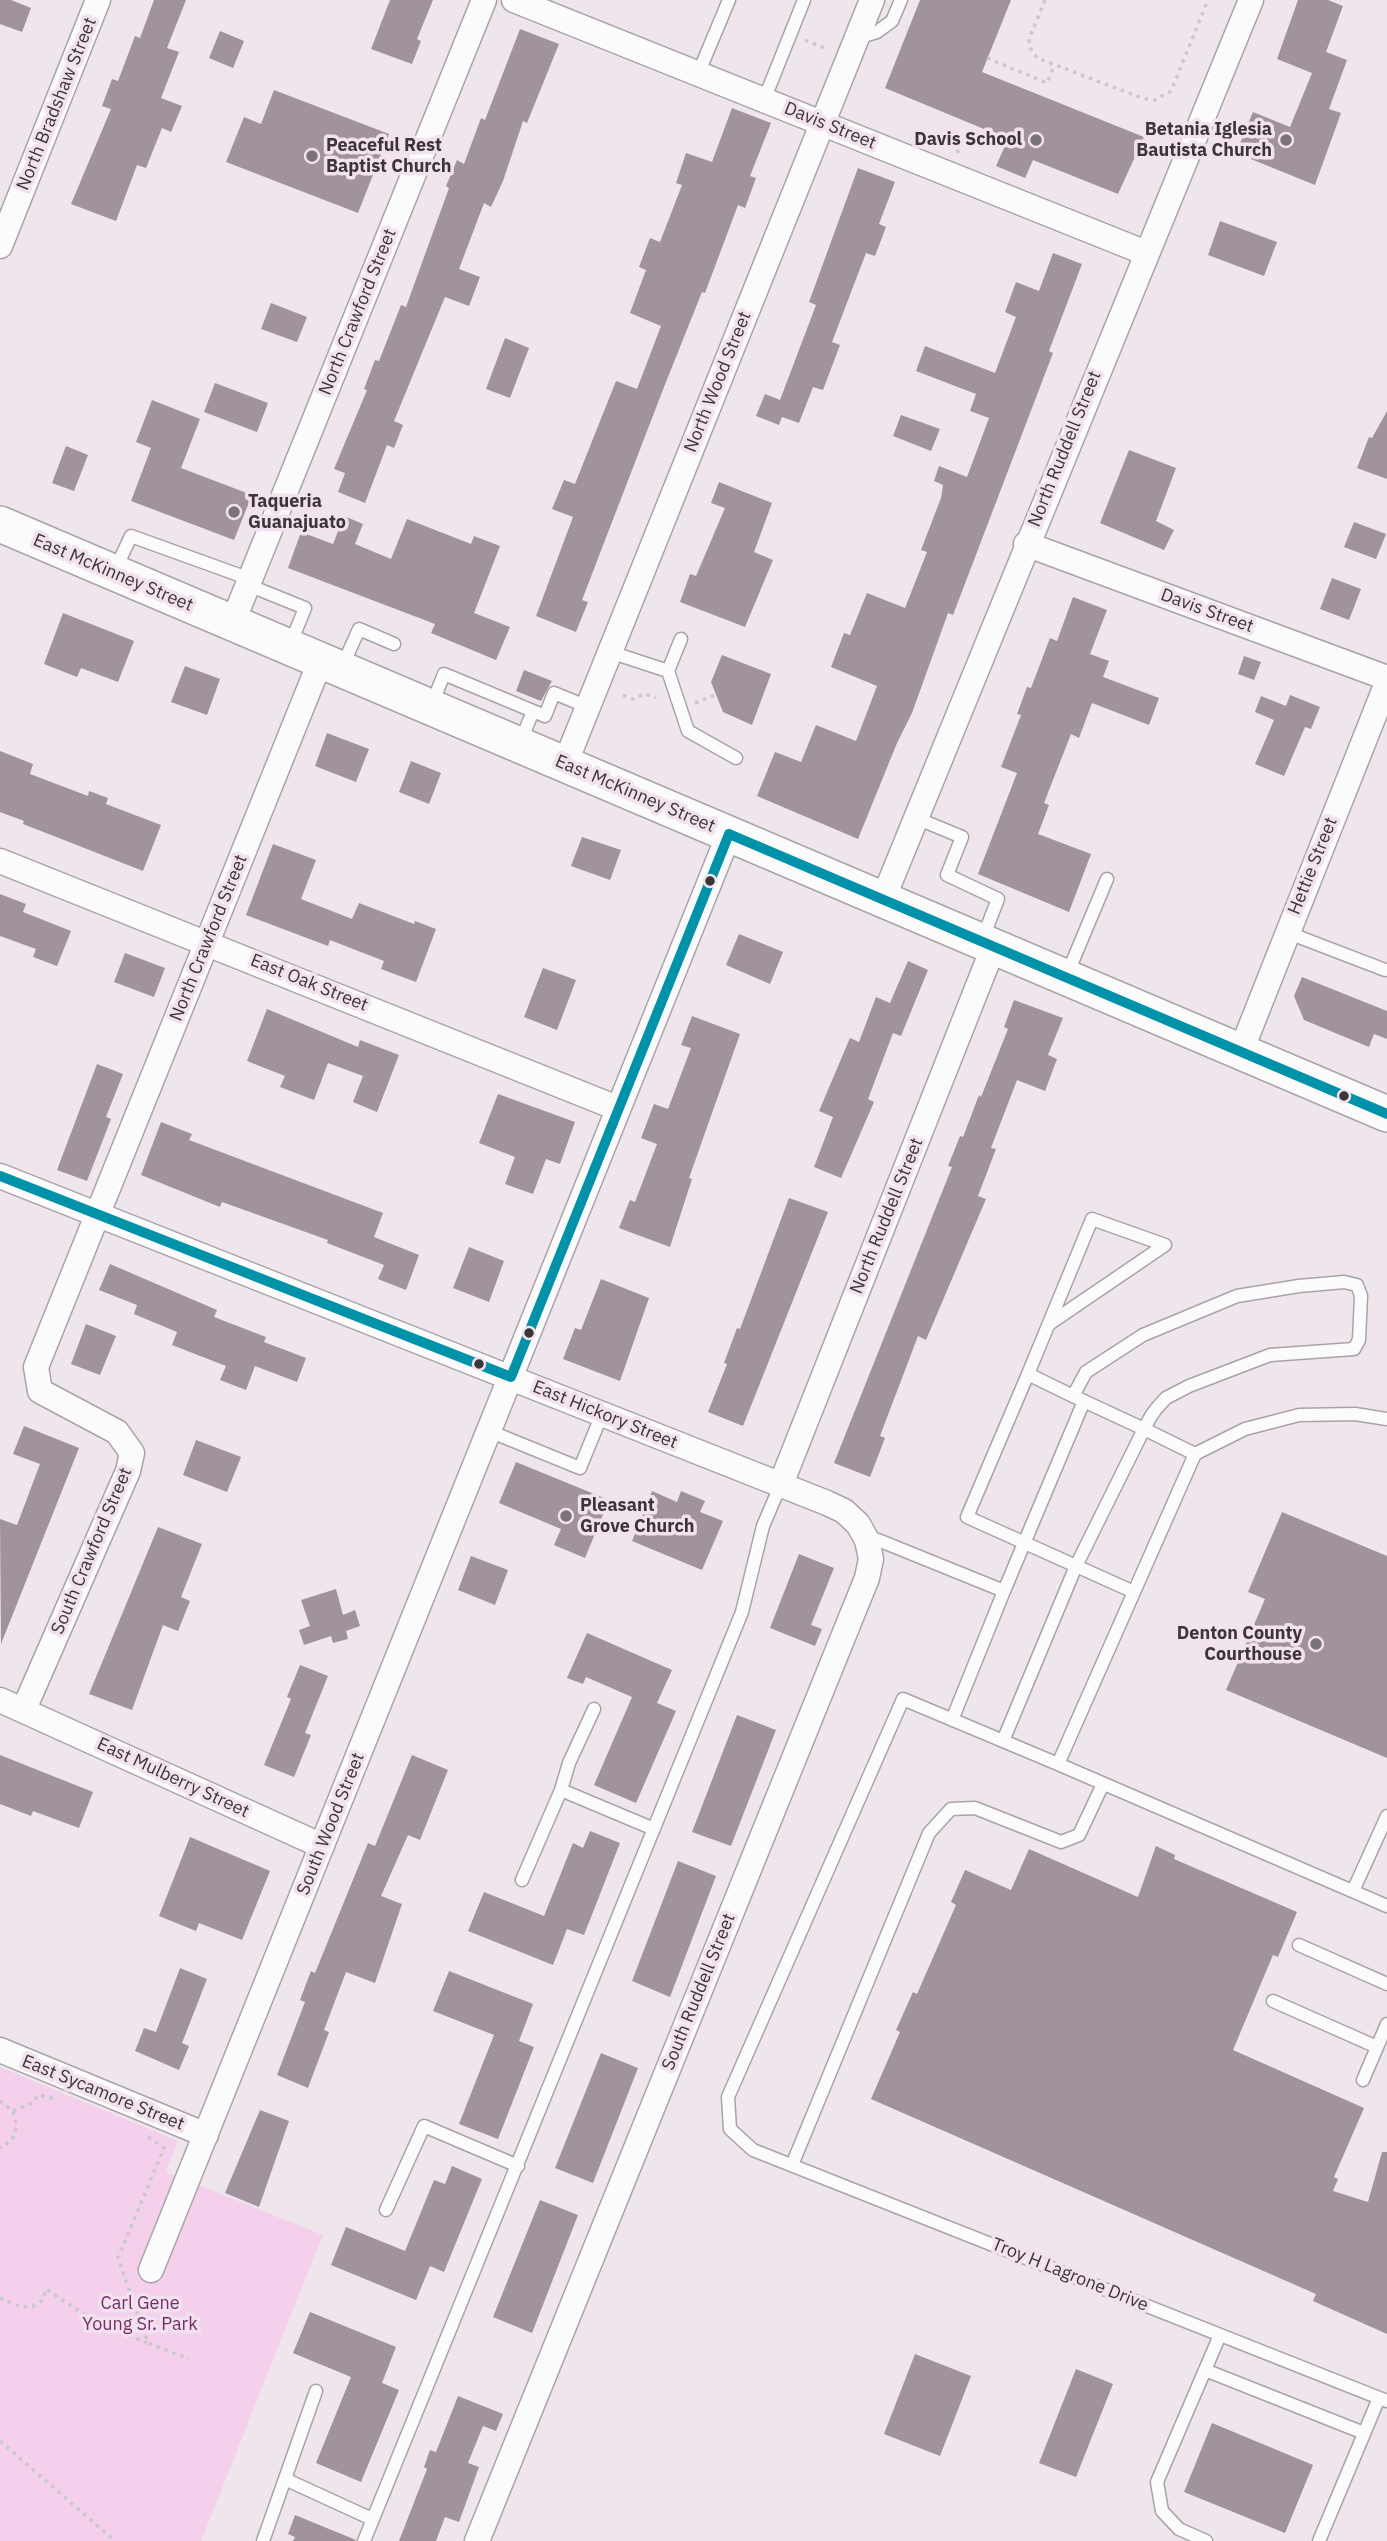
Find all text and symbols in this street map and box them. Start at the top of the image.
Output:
street label: North Bradshaw Street [12,14,102,194]
street label: Davis Street [781,98,879,154]
place label: Betania Iglesia Bautista Church [1136,119,1272,162]
place label: Davis School [914,129,1022,151]
marker: Davis School [1028,132,1044,148]
marker: Betania Iglesia Bautista Church [1278,132,1294,148]
place label: Peaceful Rest Baptist Church [326,135,452,178]
marker: Peaceful Rest Baptist Church [304,148,320,164]
street label: North Crawford Street [315,226,401,398]
street label: North Wood Street [680,308,756,456]
street label: North Ruddell Street [1024,368,1106,530]
place label: Taqueria Guanajuato [248,491,346,534]
marker: Taqueria Guanajuato [226,504,242,520]
street label: East McKinney Street [30,530,196,616]
street label: Davis Street [1158,584,1256,638]
street label: East McKinney Street [552,751,718,837]
street label: Hettie Street [1284,814,1342,918]
street label: North Crawford Street [166,852,252,1024]
unlabelled marker [703,874,717,888]
street label: East Oak Street [247,950,371,1016]
unlabelled marker [1337,1089,1351,1103]
street label: North Ruddell Street [846,1135,928,1297]
unlabelled marker [522,1326,536,1340]
unlabelled marker [472,1357,486,1371]
street label: East Hickory Street [529,1376,681,1454]
street label: South Crawford Street [47,1464,137,1638]
place label: Pleasant Grove Church [580,1495,694,1538]
marker: Pleasant Grove Church [558,1508,574,1524]
place label: Denton County Courthouse [1177,1623,1302,1666]
marker: Denton County Courthouse [1308,1636,1324,1652]
street label: East Mulberry Street [93,1733,253,1823]
street label: South Wood Street [293,1750,369,1898]
street label: South Ruddell Street [658,1910,740,2074]
street label: East Sycamore Street [19,2051,187,2135]
street label: Troy H Lagrone Drive [989,2234,1151,2316]
park label: Carl Gene Young Sr. Park [82,2293,198,2336]

